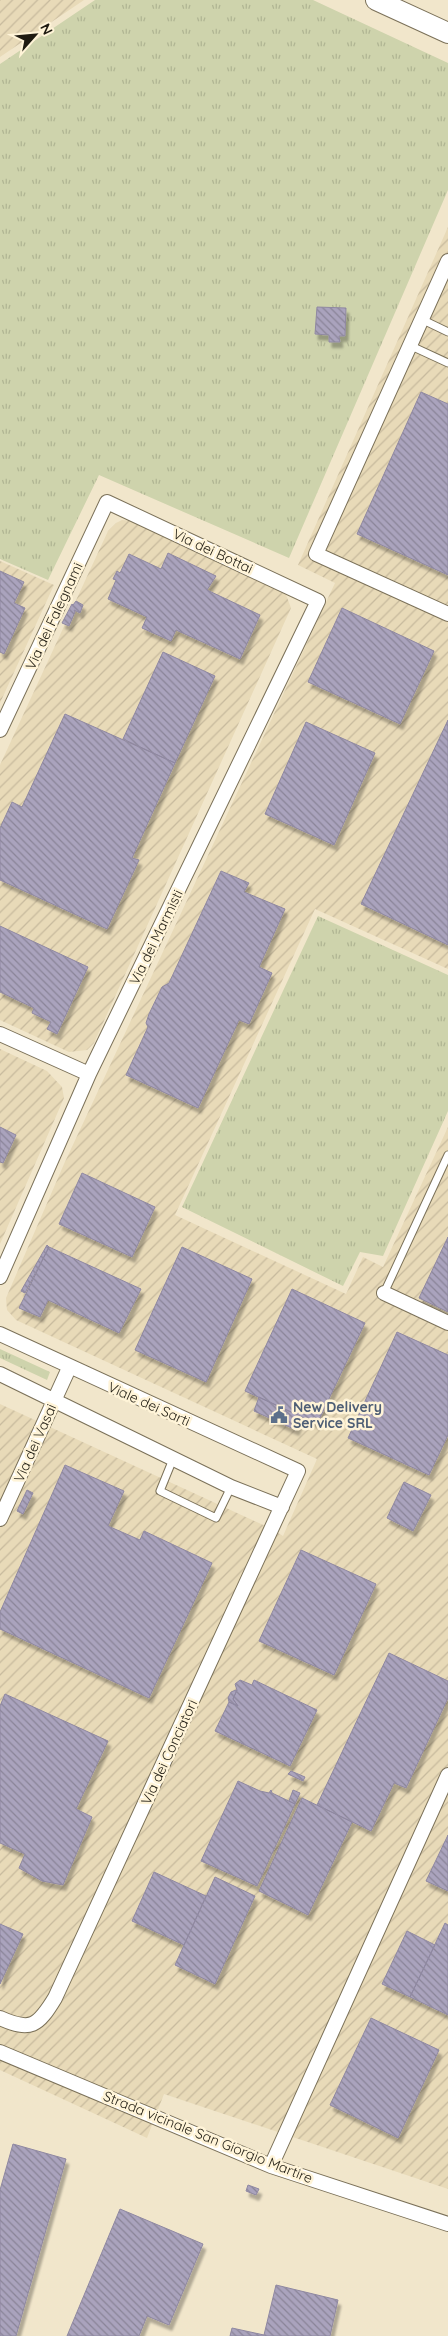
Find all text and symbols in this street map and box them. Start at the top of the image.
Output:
north arrow [10,10,60,60]
text: N [36,20,57,38]
street label: Via dei Bottai [170,525,256,577]
street label: Via dei Falegnami [21,560,87,672]
street label: Via dei Marmisti [125,887,187,987]
street label: Viale dei Sarti [105,1378,193,1430]
place label: New Delivery Service SRL [293,1398,382,1432]
street label: Via dei Vasai [10,1401,60,1485]
public building icon: New Delivery Service SRL [269,1405,289,1425]
street label: Via dei Conciatori [137,1697,201,1807]
street label: Strada vicinale San Giorgio Martire [101,2087,315,2187]

